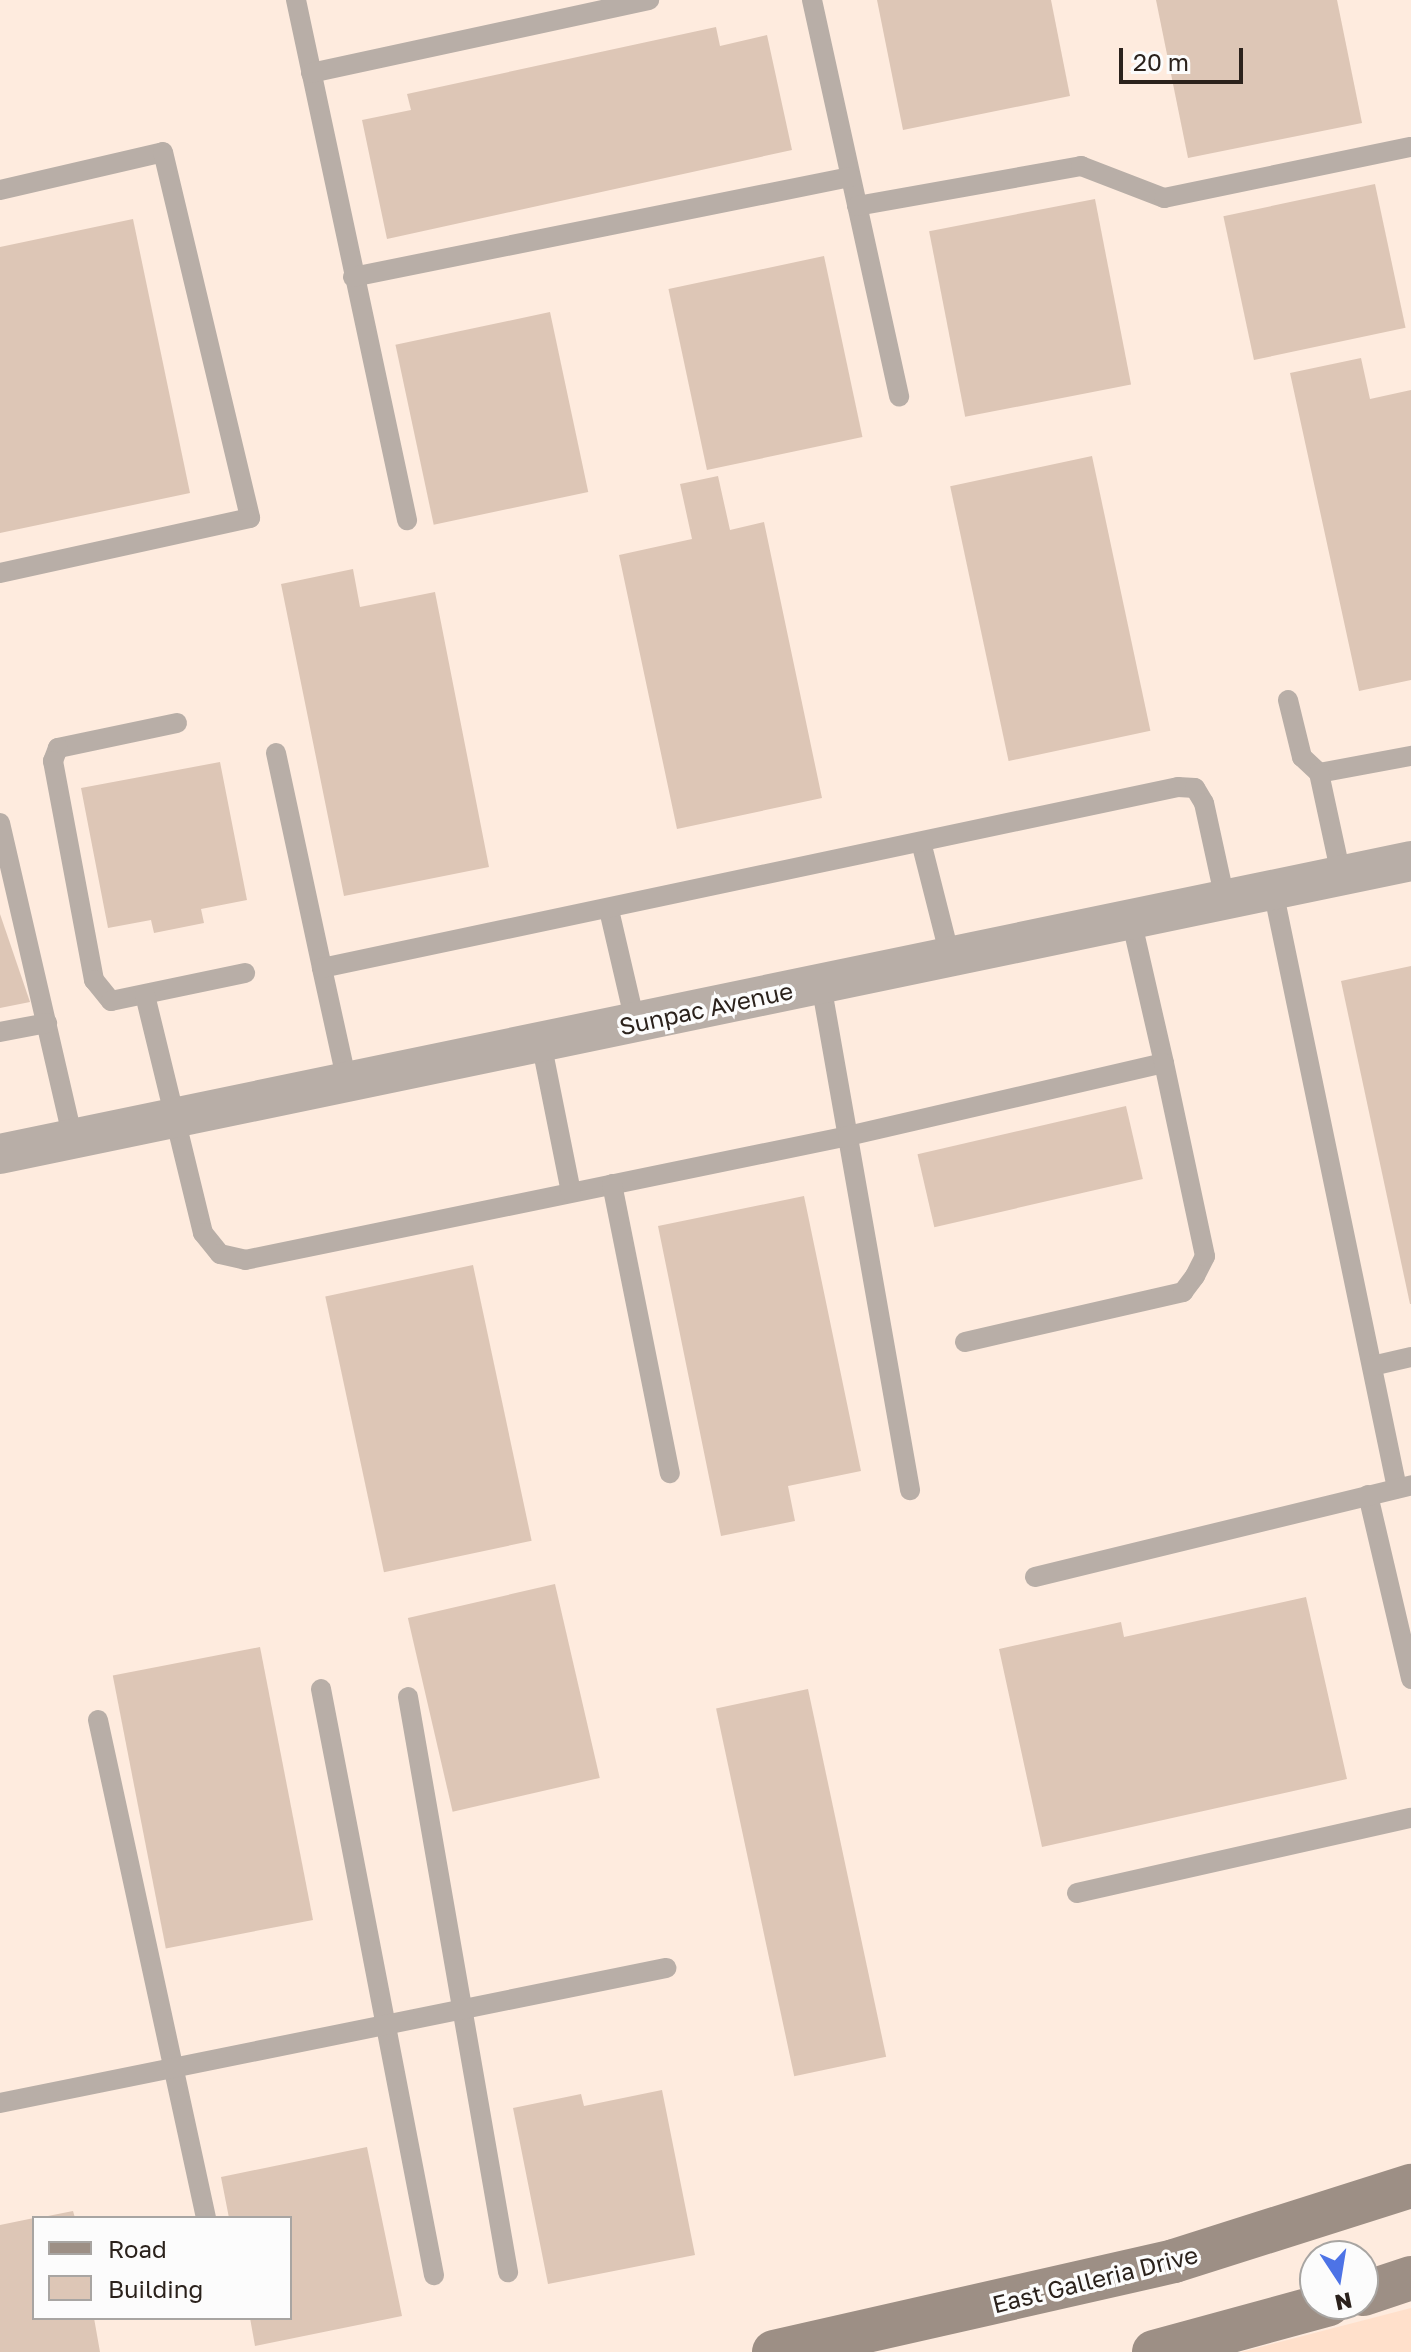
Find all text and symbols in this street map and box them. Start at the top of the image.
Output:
scale bar [1123,32,1247,82]
text: 20 m [1133,47,1189,76]
street label: Sunpac Avenue [617,976,795,1040]
legend [32,2216,292,2320]
text: Road [108,2234,167,2263]
street label: East Galleria Drive [989,2240,1201,2318]
north arrow [1299,2240,1379,2320]
text: Building [108,2274,203,2303]
text: N [1333,2287,1355,2317]

